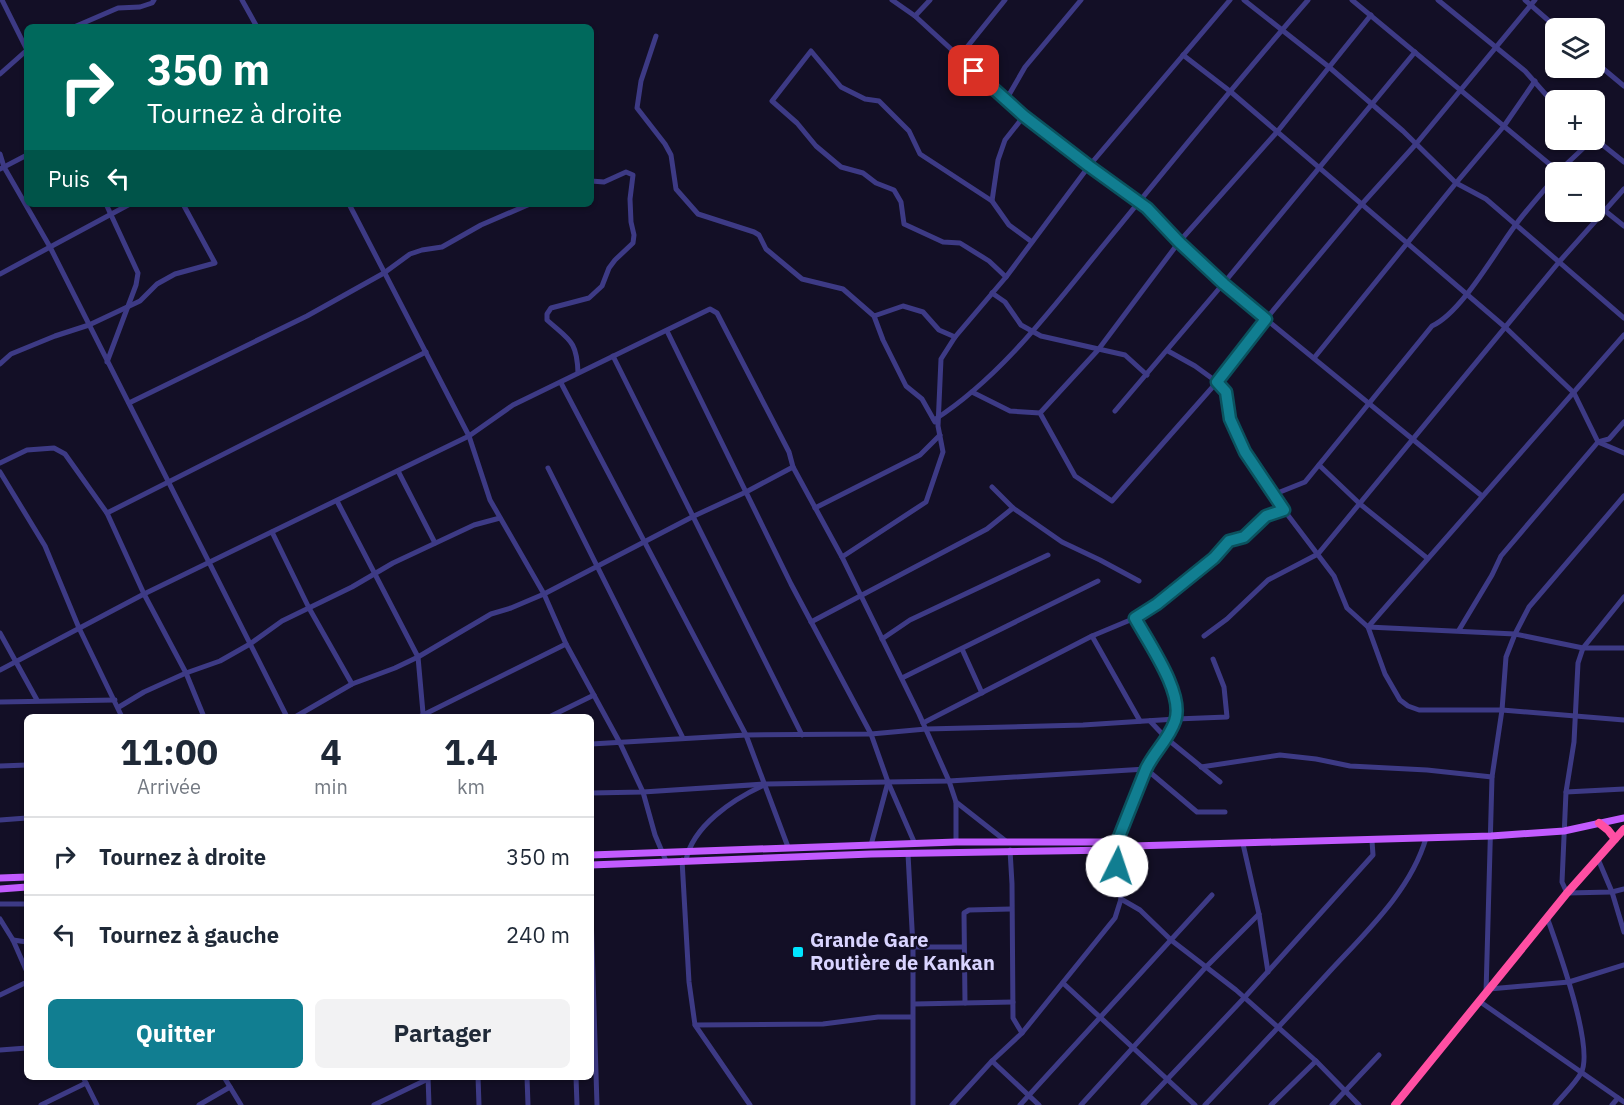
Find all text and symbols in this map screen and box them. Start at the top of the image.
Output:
map controls [1545,18,1605,222]
button: layers [1545,18,1605,78]
text: 350 m [147,42,270,97]
pin [948,45,999,96]
icon: right [48,48,126,126]
icon: arrive [957,54,990,87]
button: + [1545,90,1605,150]
text: Tournez à droite [147,95,342,130]
icon: left [102,162,135,195]
button: − [1545,162,1605,222]
text: Puis [48,164,90,193]
text: 11:00 [120,728,218,775]
text: 4 [320,728,342,775]
text: 1.4 [444,728,498,775]
text: Arrivée [137,773,201,800]
text: min [314,773,348,800]
text: km [457,773,485,800]
position arrow [1085,834,1149,898]
icon: right [48,840,81,873]
text: Tournez à droite [99,842,266,871]
text: 350 m [506,842,570,871]
icon: left [48,918,81,951]
text: Tournez à gauche [99,920,279,949]
text: 240 m [506,920,570,949]
place label: Grande Gare Routière de Kankan [810,926,995,976]
marker: Grande Gare Routière de Kankan [791,945,805,959]
button: Quitter [48,999,303,1068]
button: Partager [315,999,570,1068]

